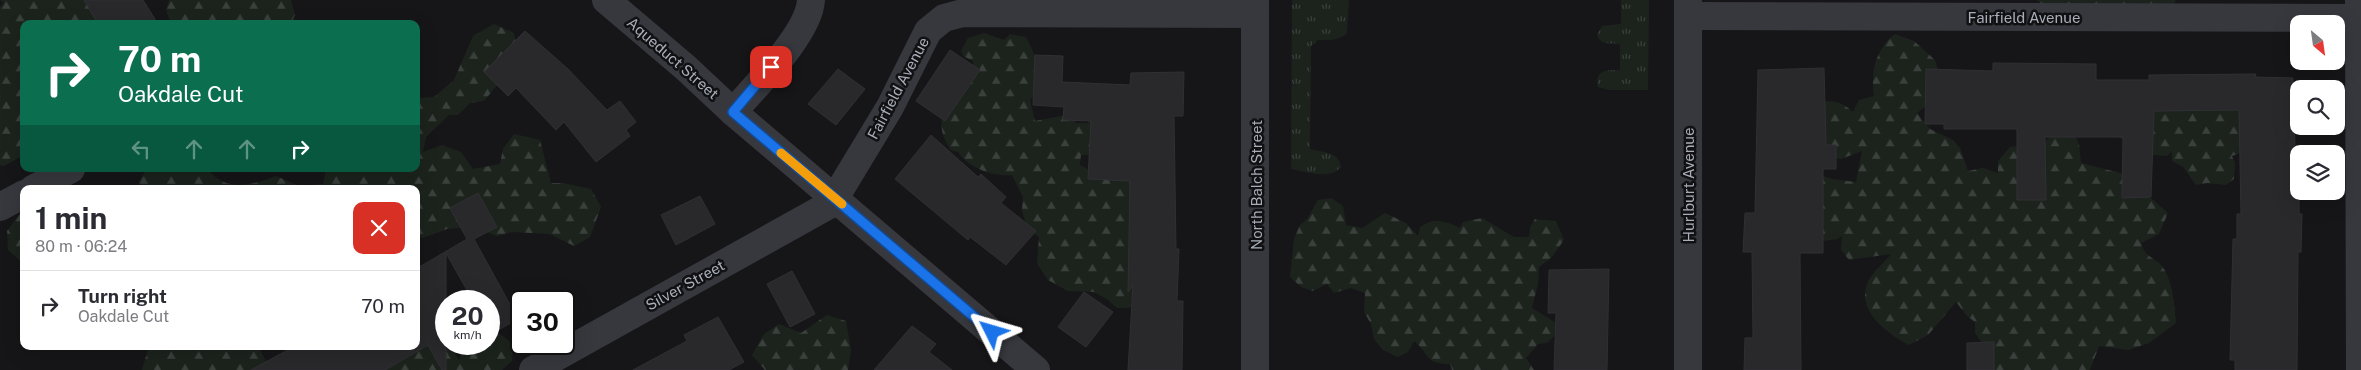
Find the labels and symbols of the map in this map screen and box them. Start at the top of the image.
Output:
street label: Fairfield Avenue [1968,9,2080,26]
street label: Aqueduct Street [624,14,722,102]
north arrow [2290,15,2345,70]
street label: Fairfield Avenue [864,34,932,142]
pin [750,46,792,88]
street label: North Balch Street [1248,120,1265,250]
street label: Hurlburt Avenue [1680,127,1697,243]
street label: Silver Street [643,256,727,314]
speed limit sign: 30 [510,290,575,355]
position arrow [965,305,1017,357]

